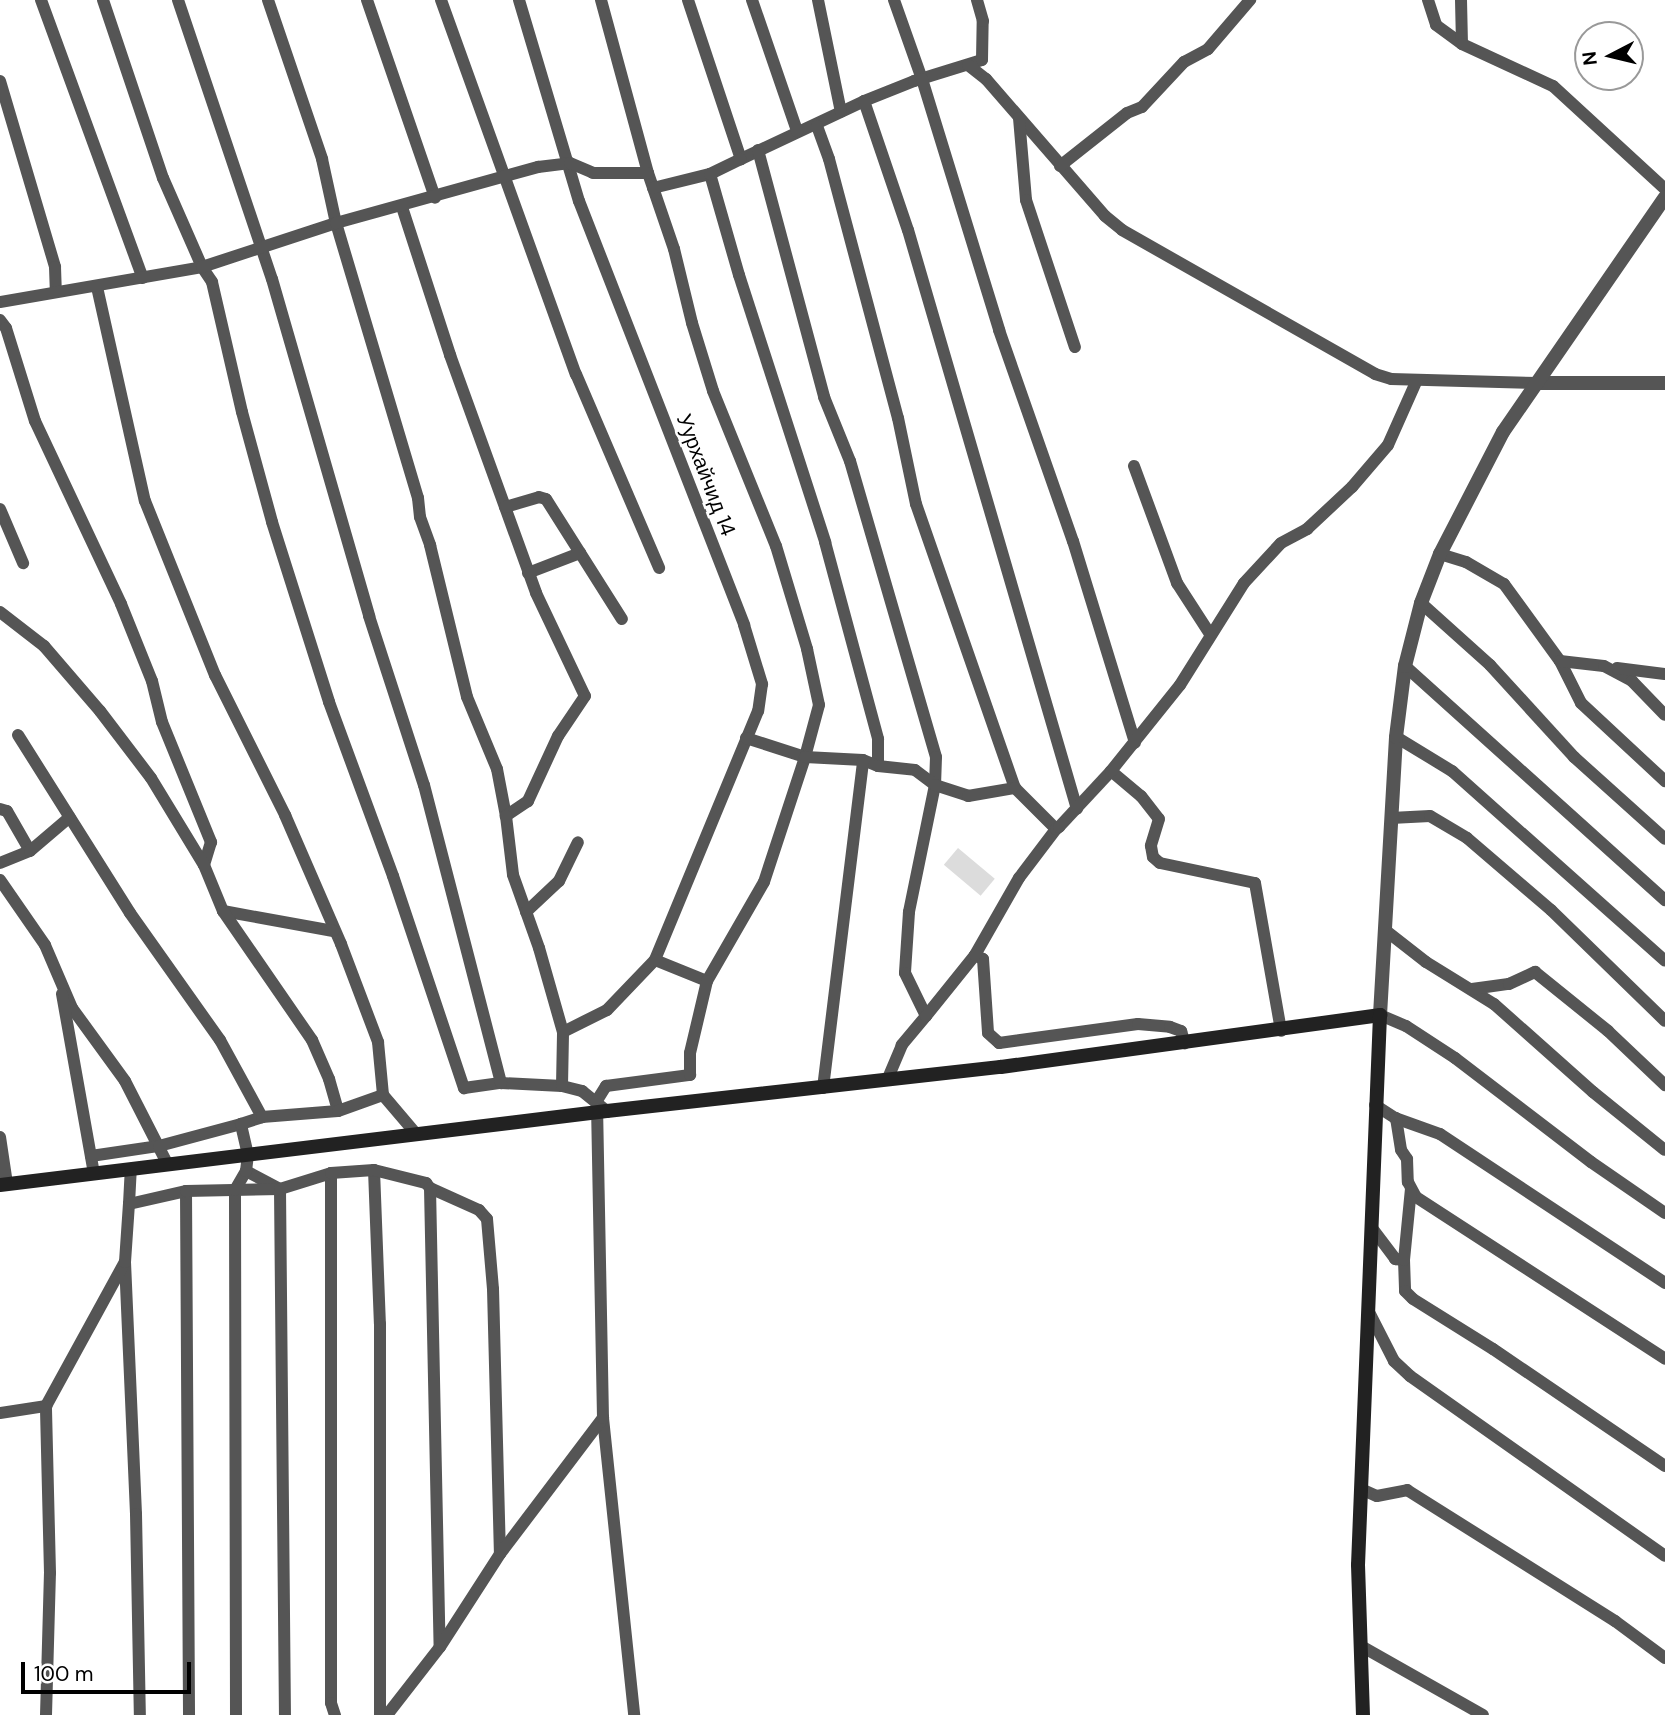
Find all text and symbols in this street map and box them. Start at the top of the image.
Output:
north arrow [1574,21,1644,91]
text: N [1576,50,1603,67]
street label: Уурхайчид 14 [671,410,741,540]
scale bar [24,1648,194,1692]
text: 100 m [34,1660,94,1688]

